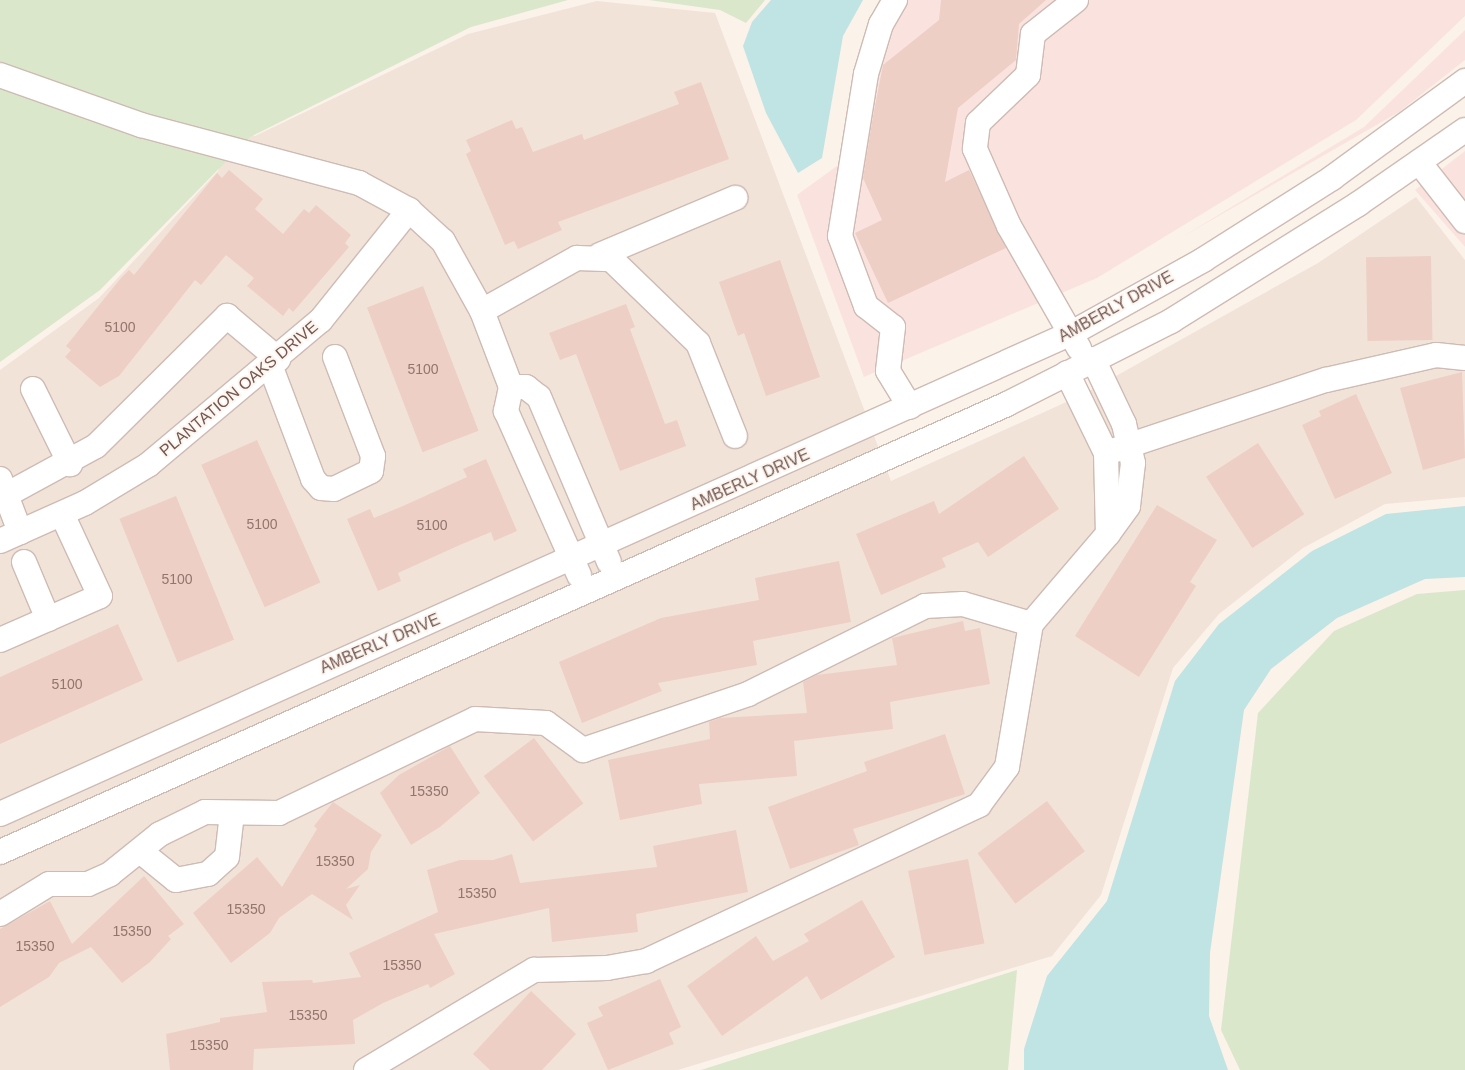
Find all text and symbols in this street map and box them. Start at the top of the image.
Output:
street label: AMBERLY DRIVE [1055,267,1177,347]
street label: PLANTATION OAKS DRIVE [156,317,322,461]
house number: 5100 [104,319,136,335]
house number: 5100 [407,361,439,377]
street label: AMBERLY DRIVE [687,445,813,515]
house number: 5100 [246,516,278,532]
house number: 5100 [416,517,448,533]
house number: 5100 [161,571,193,587]
street label: AMBERLY DRIVE [317,610,443,678]
house number: 5100 [51,676,83,692]
house number: 15350 [410,783,448,799]
house number: 15350 [316,853,354,869]
house number: 15350 [458,885,496,901]
house number: 15350 [227,901,265,917]
house number: 15350 [113,923,151,939]
house number: 15350 [16,938,54,954]
house number: 15350 [383,957,421,973]
house number: 15350 [289,1007,327,1023]
house number: 15350 [190,1037,228,1053]

